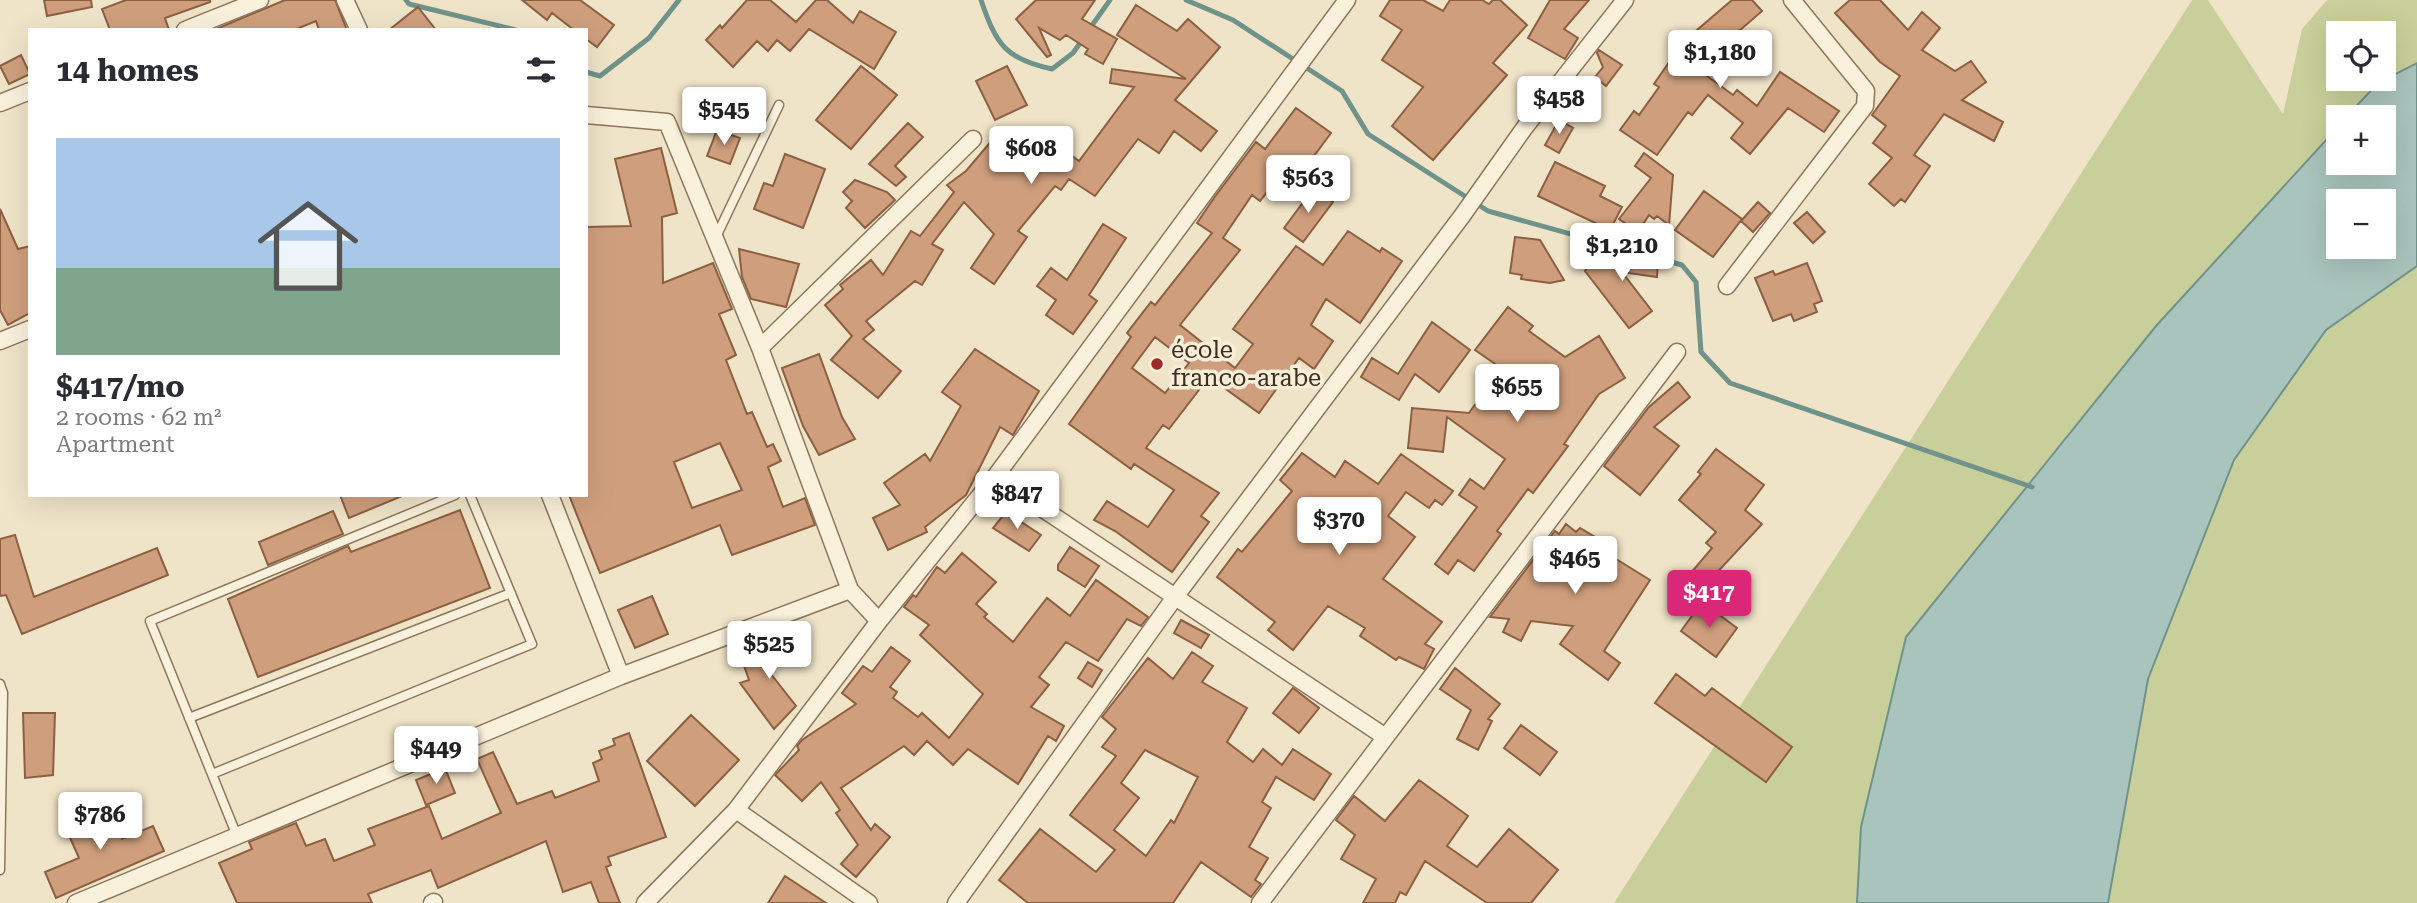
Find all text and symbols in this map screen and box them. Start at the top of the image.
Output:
map controls [2326,21,2396,259]
button: locate [2326,21,2396,91]
pin: $1,180 [1663,31,1777,90]
text: $1,180 [1684,39,1756,66]
icon: filters [522,51,560,89]
text: 14 homes [56,53,199,88]
pin: $458 [1518,76,1600,136]
text: $458 [1533,85,1585,112]
pin: $545 [683,88,765,147]
text: $545 [698,96,750,123]
button: + [2326,105,2396,175]
pin: $608 [990,127,1072,186]
text: $608 [1005,135,1057,162]
pin: $563 [1267,156,1349,215]
text: $563 [1282,164,1334,191]
icon: home [245,183,371,309]
button: − [2326,189,2396,259]
pin: $1,210 [1565,224,1679,283]
text: $1,210 [1586,232,1658,259]
place label: école franco-arabe [1171,336,1321,392]
marker: école franco-arabe [1149,356,1165,372]
pin: $655 [1476,364,1558,424]
text: $417/mo [56,369,185,404]
text: $655 [1491,373,1543,400]
text: 2 rooms · 62 m² [56,404,222,431]
text: Apartment [56,431,175,458]
pin: $847 [976,472,1058,531]
text: $847 [991,480,1043,507]
pin: $370 [1298,498,1380,557]
text: $370 [1313,506,1365,533]
pin: $465 [1534,536,1616,596]
text: $465 [1549,545,1601,572]
pin: $417 [1668,570,1750,630]
text: $417 [1683,579,1735,606]
pin: $525 [728,622,810,681]
text: $525 [743,630,795,657]
pin: $449 [395,726,477,786]
text: $449 [410,735,462,762]
pin: $786 [59,792,141,852]
text: $786 [74,801,126,828]

